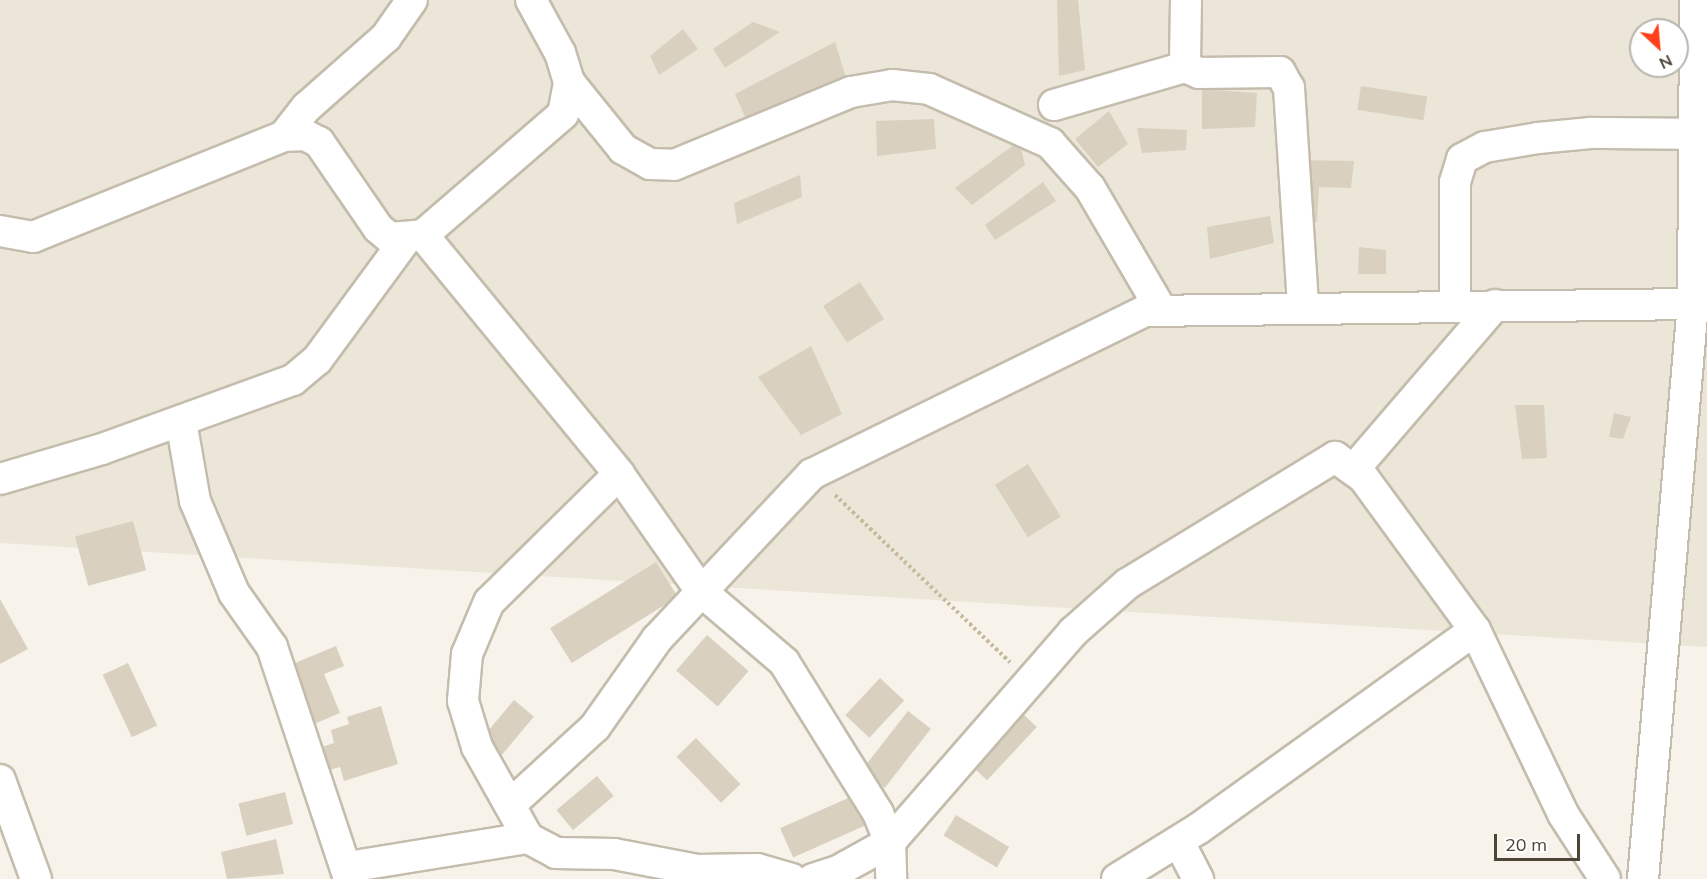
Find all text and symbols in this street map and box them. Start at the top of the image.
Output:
north arrow [1629,18,1689,78]
text: N [1656,51,1676,74]
scale bar [1497,822,1582,860]
text: 20 m [1505,833,1547,856]

